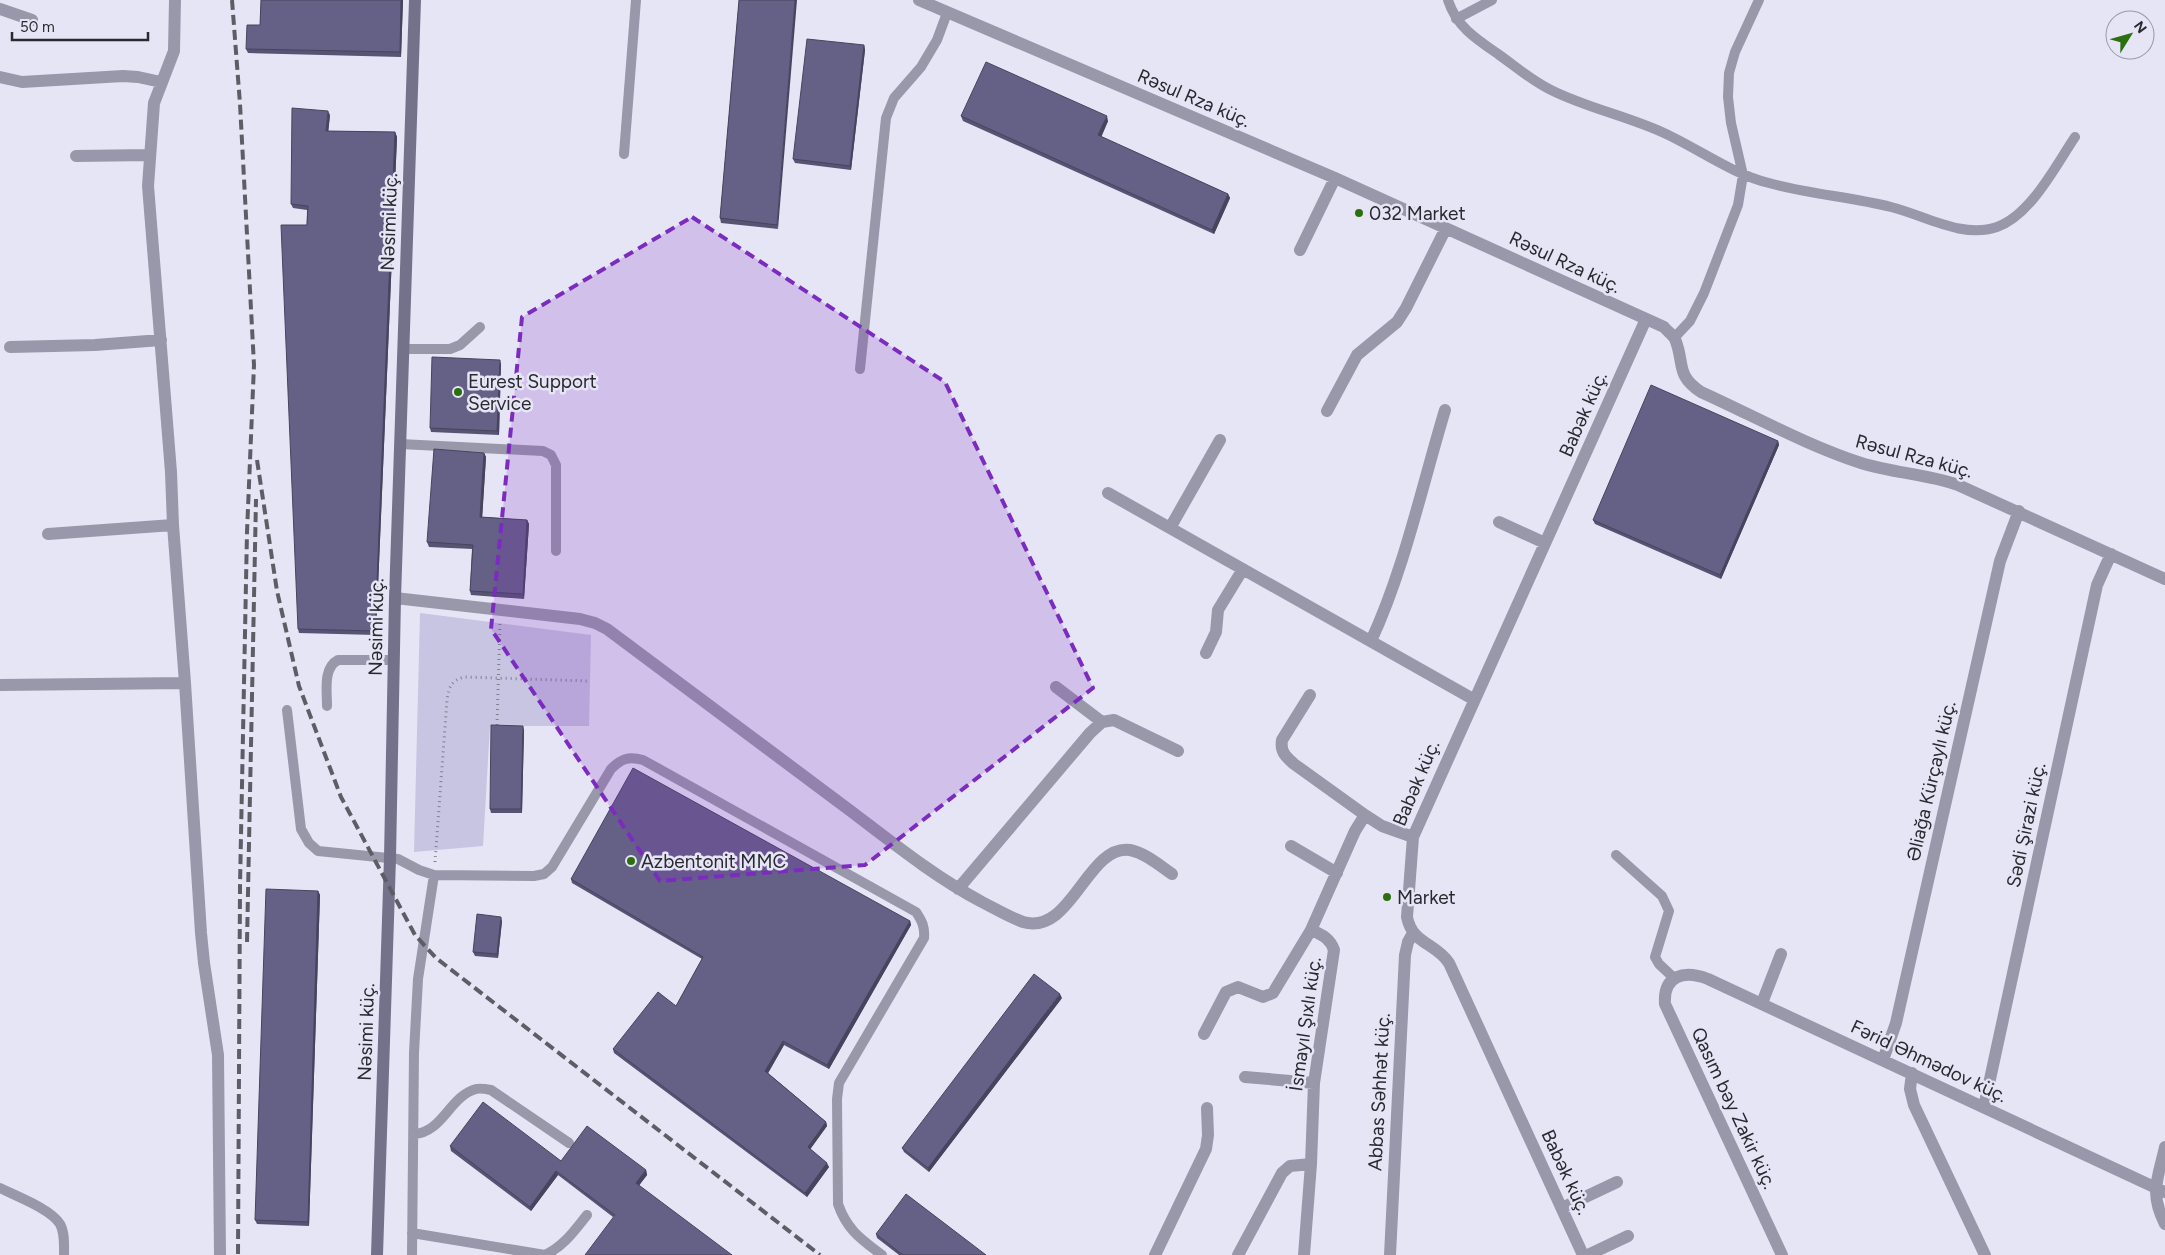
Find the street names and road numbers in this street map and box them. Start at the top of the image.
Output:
street label: Rəsul Rza küç. [1134,64,1254,132]
street label: Nəsimi küç. [376,173,402,271]
street label: Rəsul Rza küç. [1506,226,1624,298]
street label: Babək küç. [1554,368,1612,460]
street label: Rəsul Rza küç. [1853,429,1975,483]
street label: Nəsimi küç. [364,578,388,676]
street label: Əliağa Kürçaylı küç. [1901,699,1961,863]
street label: Babək küç. [1388,737,1444,829]
street label: Sədi Şirazi küç. [2002,760,2050,890]
street label: İsmayıl Şıxlı küç. [1284,955,1326,1093]
street label: Nəsimi küç. [353,983,379,1081]
street label: Abbas Səhhət küç. [1363,1012,1395,1172]
street label: Fərid Əhmədov küç. [1847,1015,2011,1107]
street label: Qasım bəy Zakir küç. [1686,1024,1782,1193]
street label: Babək küç. [1536,1126,1596,1218]

